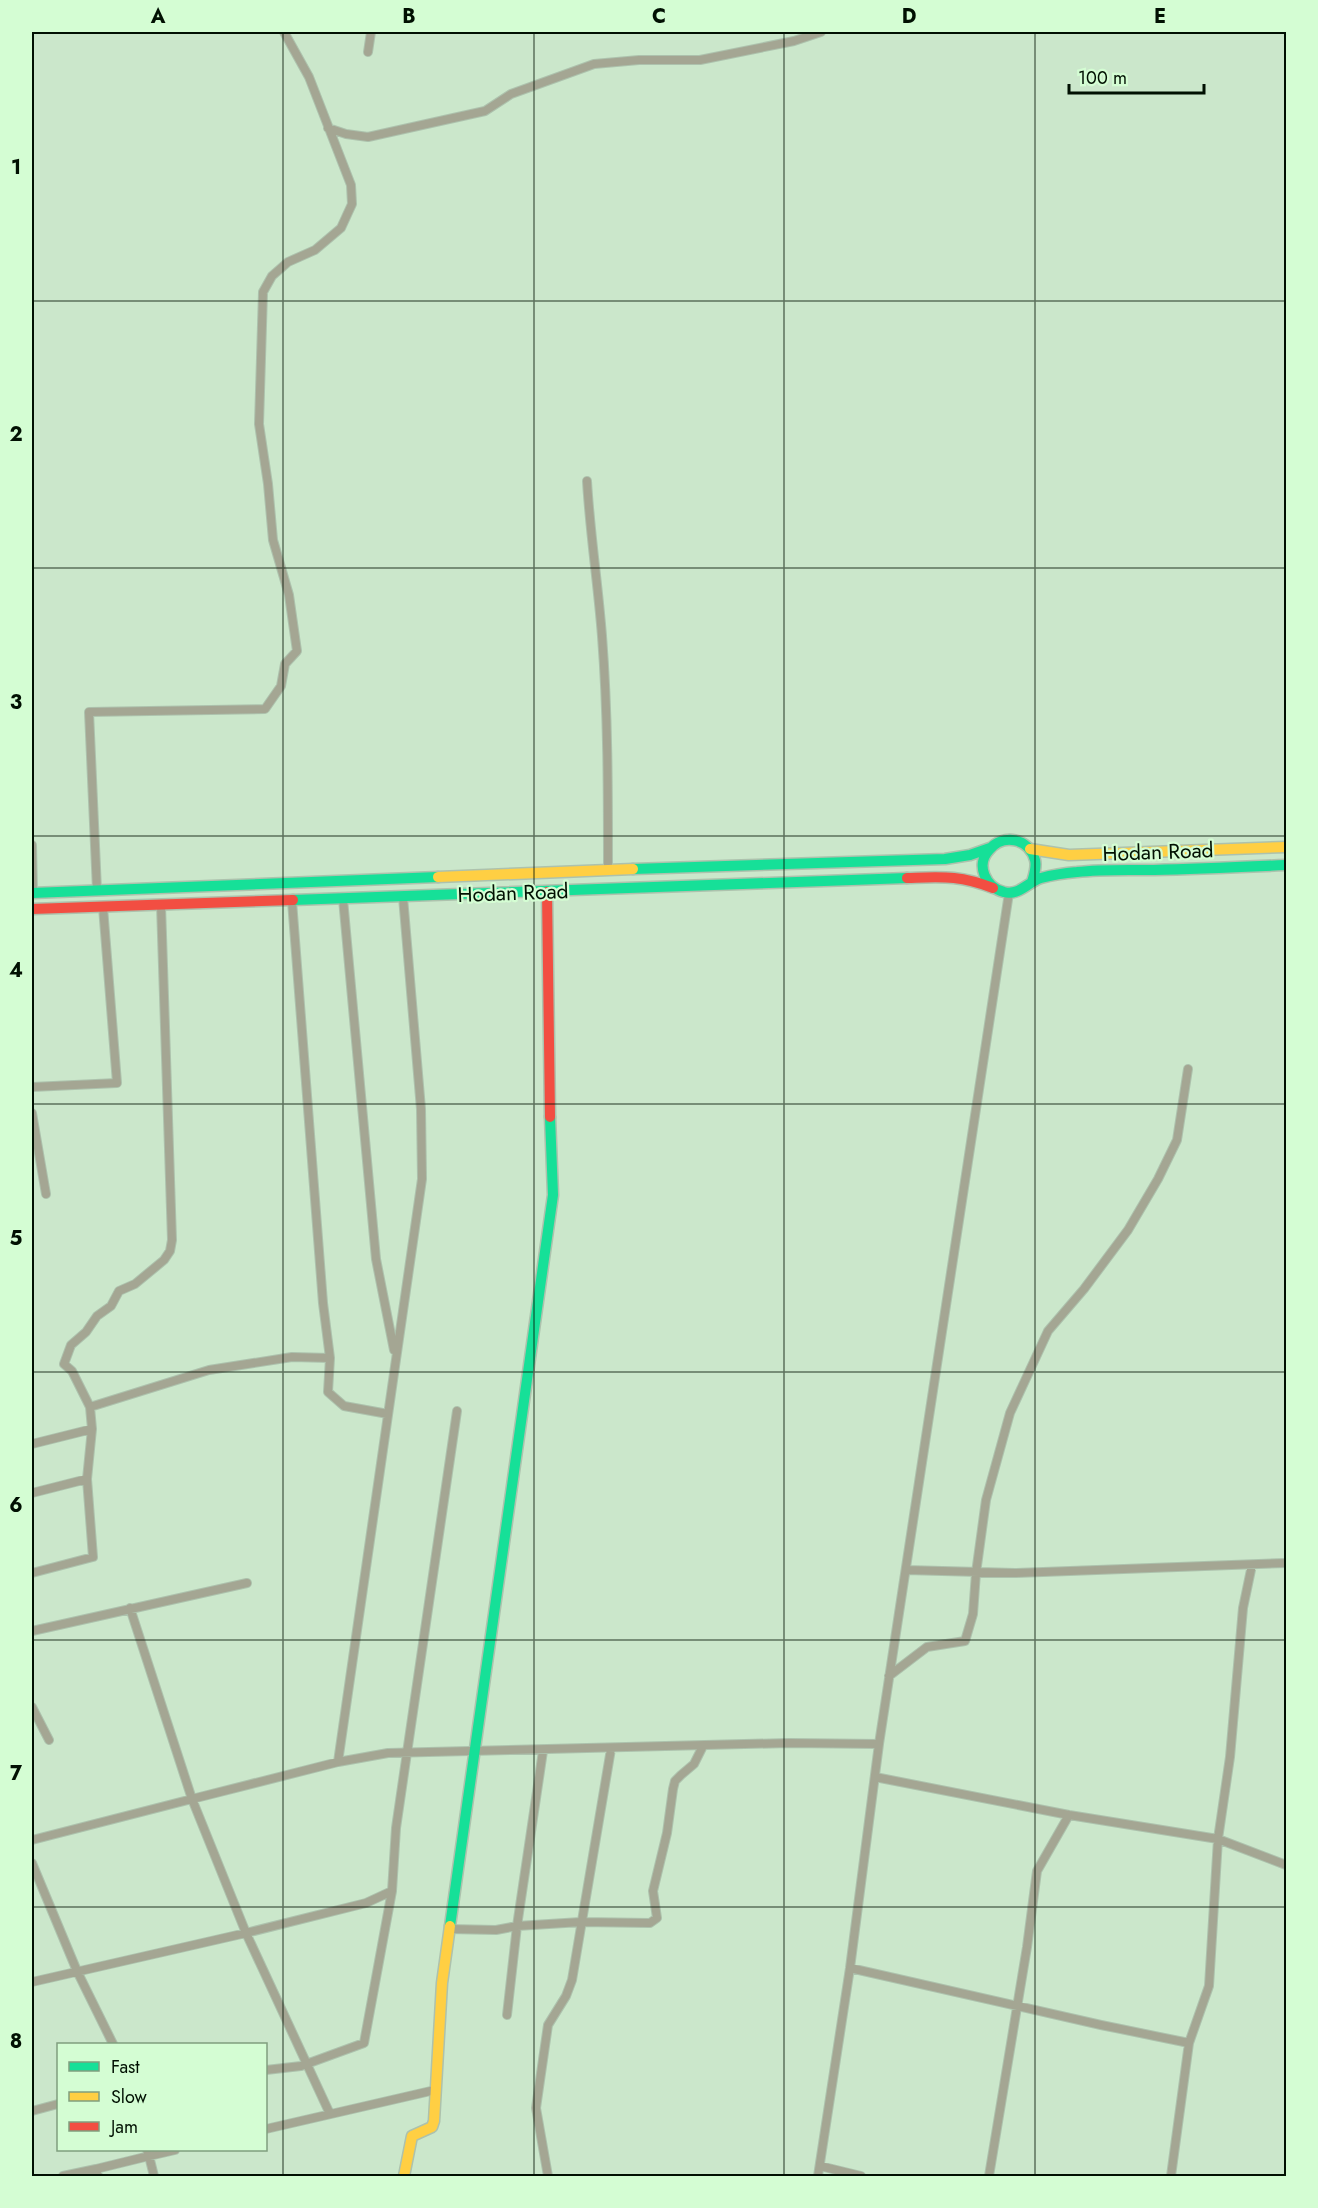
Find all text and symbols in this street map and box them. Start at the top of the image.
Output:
text: A [150,2,166,31]
text: B [402,2,416,31]
text: C [652,2,666,31]
text: D [902,2,916,31]
text: E [1154,2,1166,31]
scale bar [1069,57,1204,95]
text: 100 m [1078,65,1127,91]
text: 1 [11,153,21,182]
text: 2 [9,420,23,449]
text: 3 [10,688,22,717]
street label: Hodan Road [1102,835,1214,869]
street label: Hodan Road [457,876,569,910]
text: 4 [9,956,23,985]
text: 5 [10,1224,23,1253]
text: 6 [9,1491,23,1520]
text: 7 [10,1759,23,1788]
text: 8 [10,2027,22,2056]
legend [57,2043,267,2151]
text: Fast [111,2054,140,2080]
text: Slow [111,2084,148,2110]
text: Jam [109,2114,138,2140]

